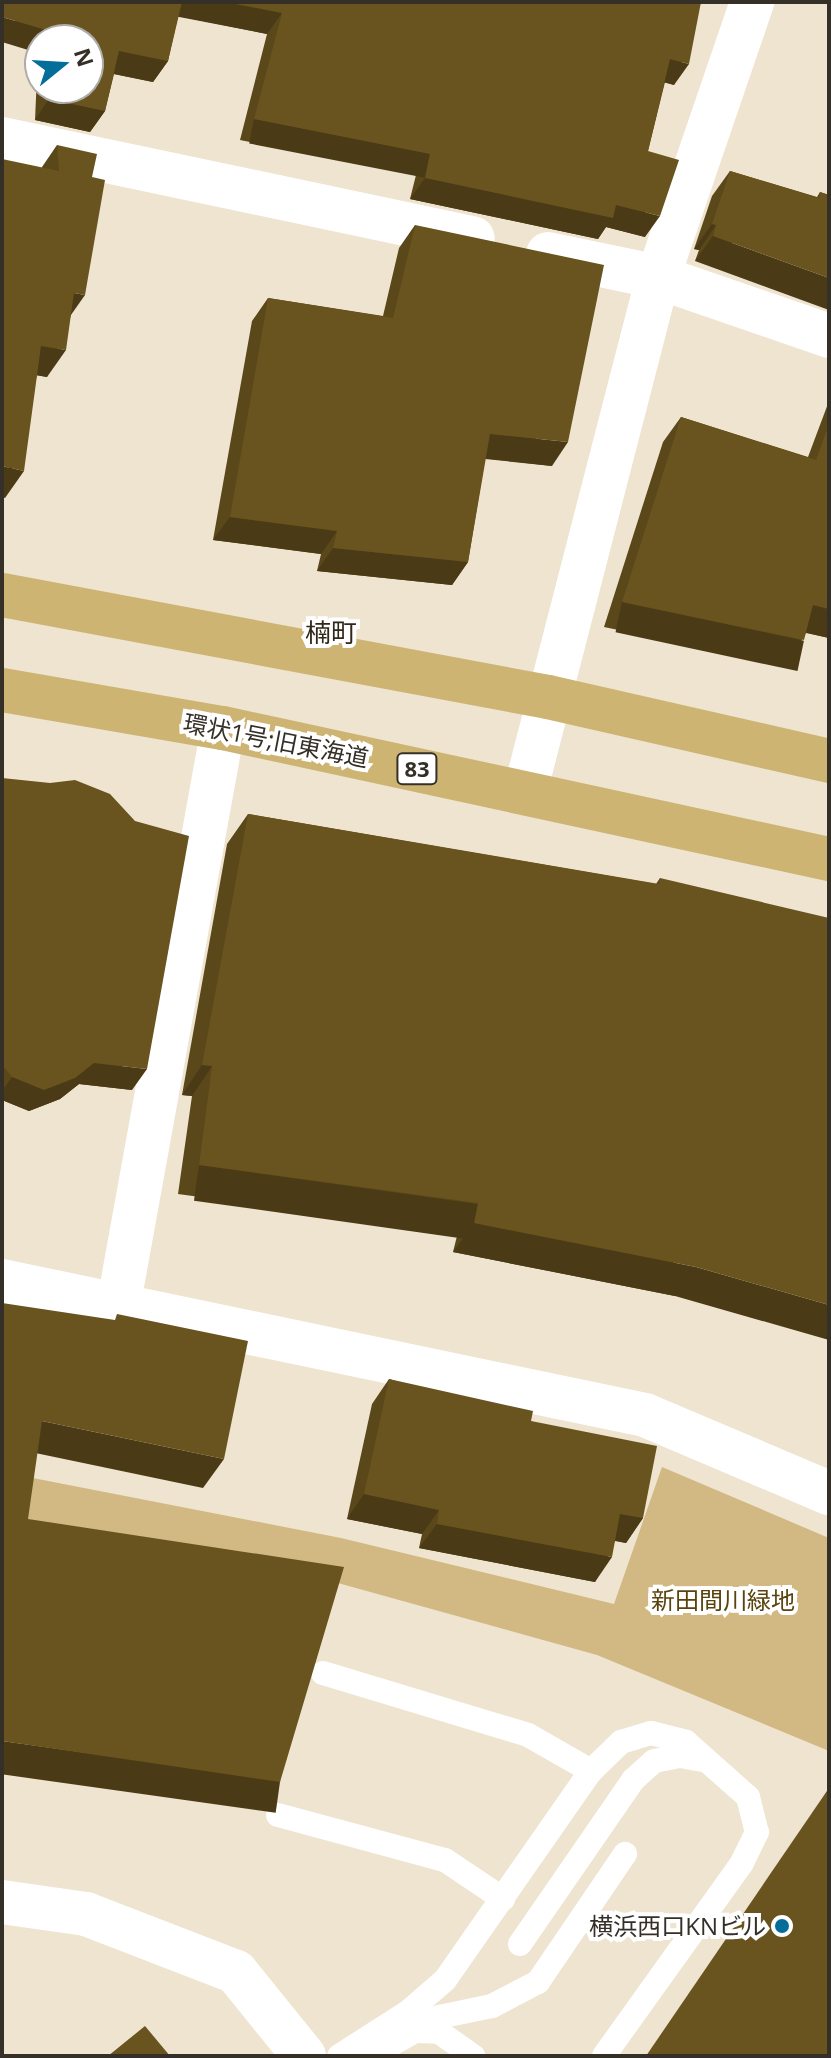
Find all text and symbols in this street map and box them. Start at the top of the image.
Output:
north arrow [24,24,104,104]
text: N [68,44,102,70]
district label: 楠町 [305,617,357,649]
street label: 環状1号;旧東海道 [181,708,371,772]
road number: 83 [395,751,439,787]
park label: 新田間川緑地 [651,1586,795,1614]
place label: 横浜西口KNビル [589,1912,766,1940]
marker: 横浜西口KNビル [773,1917,791,1935]

